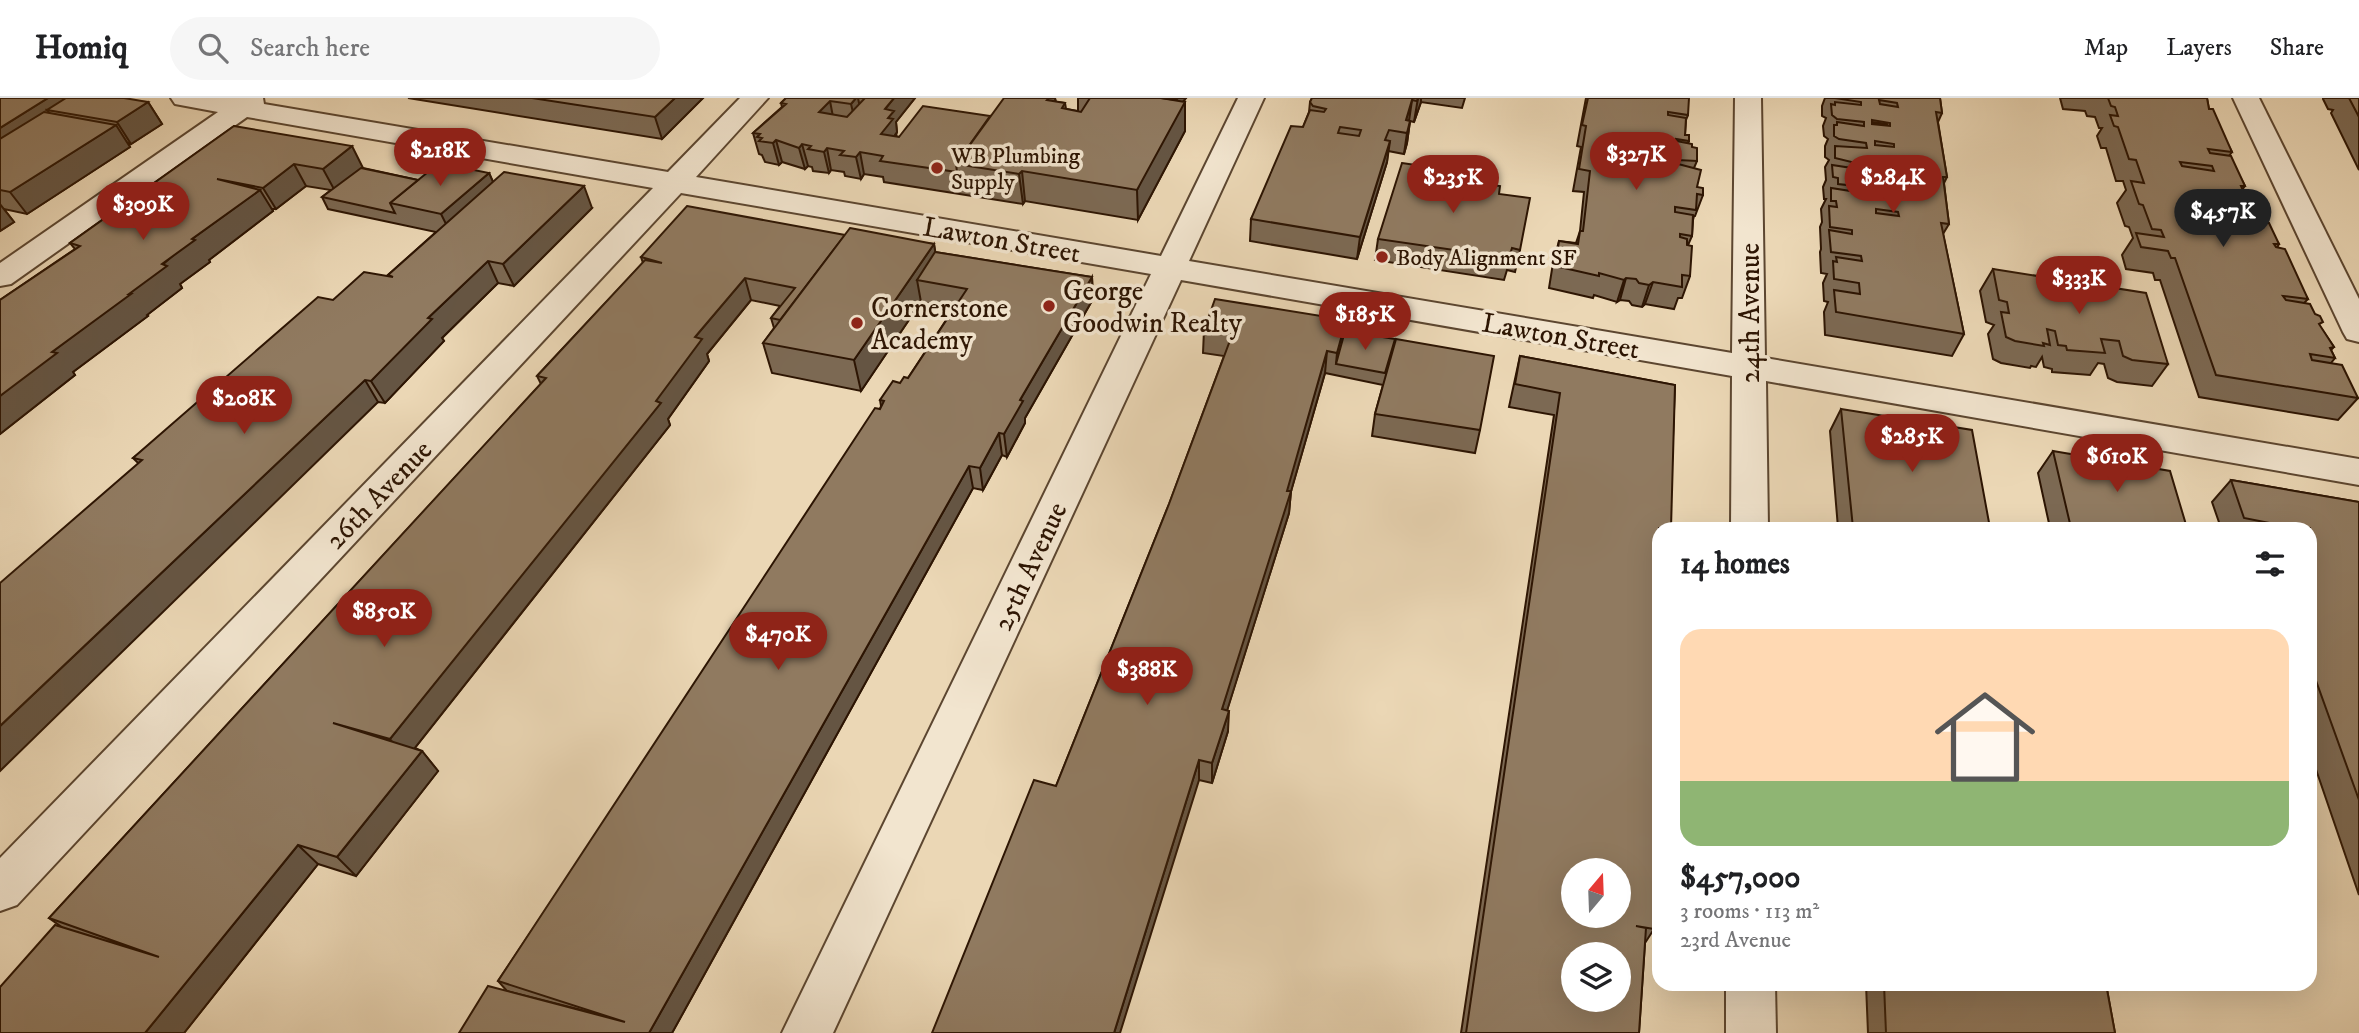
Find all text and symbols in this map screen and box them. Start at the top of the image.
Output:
search box [170,17,660,80]
text: Homiq [35,28,128,69]
icon: search [194,29,232,67]
text: Search here [250,32,370,65]
text: Map [2084,33,2128,63]
text: Layers [2166,33,2232,63]
text: Share [2270,33,2324,63]
pin: $218K [391,129,489,188]
pin: $327K [1587,132,1685,192]
text: $218K [410,136,470,165]
text: $327K [1606,140,1666,169]
place label: WB Plumbing Supply [950,142,1081,197]
pin: $235K [1404,156,1502,215]
pin: $284K [1844,156,1942,215]
marker: WB Plumbing Supply [929,160,945,176]
text: $235K [1423,163,1483,192]
text: $284K [1861,163,1925,192]
pin: $309K [94,183,192,242]
text: $309K [112,190,174,219]
pin: $457K [2174,190,2272,249]
text: $457K [2190,197,2256,226]
street label: Lawton Street [920,209,1083,272]
street label: 24th Avenue [1733,243,1768,383]
place label: Body Alignment SF [1396,244,1577,273]
marker: Body Alignment SF [1374,249,1390,265]
pin: $333K [2030,256,2128,316]
text: $333K [2052,264,2106,293]
place label: George Goodwin Realty [1063,274,1243,341]
place label: Cornerstone Academy [871,291,1008,358]
pin: $185K [1316,292,1414,352]
marker: George Goodwin Realty [1041,298,1057,314]
text: $185K [1335,300,1395,329]
street label: Lawton Street [1479,305,1642,368]
marker: Cornerstone Academy [849,315,865,331]
pin: $208K [195,376,293,436]
text: $208K [212,384,276,413]
pin: $285K [1863,414,1961,474]
text: $285K [1881,422,1943,451]
street label: 26th Avenue [318,433,440,557]
pin: $610K [2068,434,2166,494]
text: $610K [2086,442,2148,471]
street label: 25th Avenue [985,497,1075,637]
icon: filters [2251,545,2289,583]
text: 14 homes [1680,546,1790,583]
pin: $850K [335,589,433,649]
text: $850K [352,597,416,626]
pin: $470K [729,612,827,672]
text: $470K [745,620,811,649]
pin: $388K [1098,648,1196,707]
text: $388K [1117,655,1177,684]
icon: home [1922,674,2048,800]
north arrow [1561,858,1631,928]
map controls [1561,858,1631,1012]
text: $457,000 [1680,860,1800,897]
text: 3 rooms · 113 m² [1680,897,1819,926]
text: 23rd Avenue [1680,926,1791,955]
button: layers [1561,942,1631,1012]

